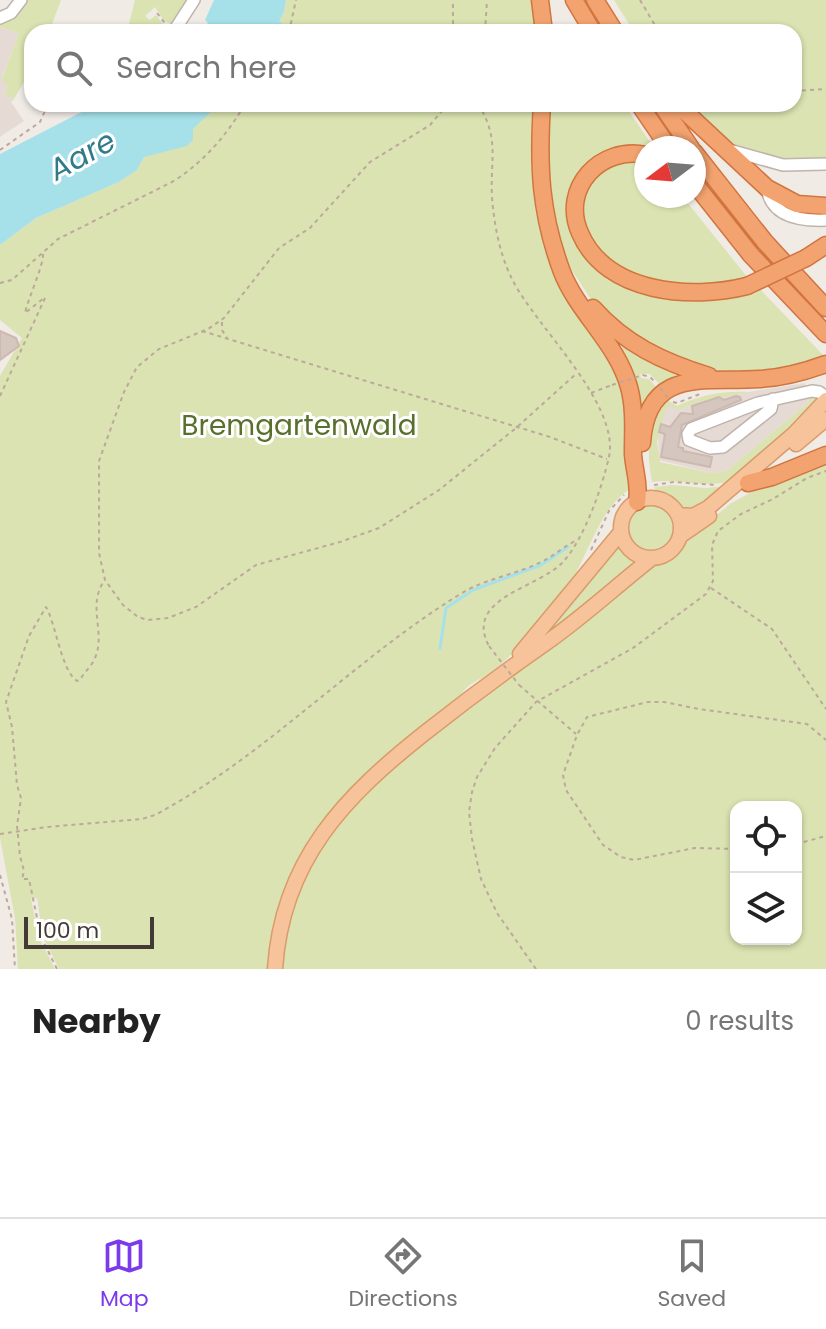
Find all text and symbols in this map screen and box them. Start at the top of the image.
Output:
search box [24,24,802,112]
icon: search [52,46,96,90]
text: Search here [116,46,297,89]
water label: Aare [40,119,123,191]
north arrow [634,136,706,208]
park label: Bremgartenwald [181,406,417,445]
map controls [730,801,802,945]
button: locate [730,801,802,873]
button: layers [730,873,802,945]
scale bar [24,913,154,949]
text: 100 m [36,915,99,946]
text: Nearby [32,997,161,1045]
text: 0 results [685,1003,794,1039]
tab: Map [100,1234,149,1315]
tab: Directions [348,1234,458,1315]
tab: Saved [657,1234,726,1315]

